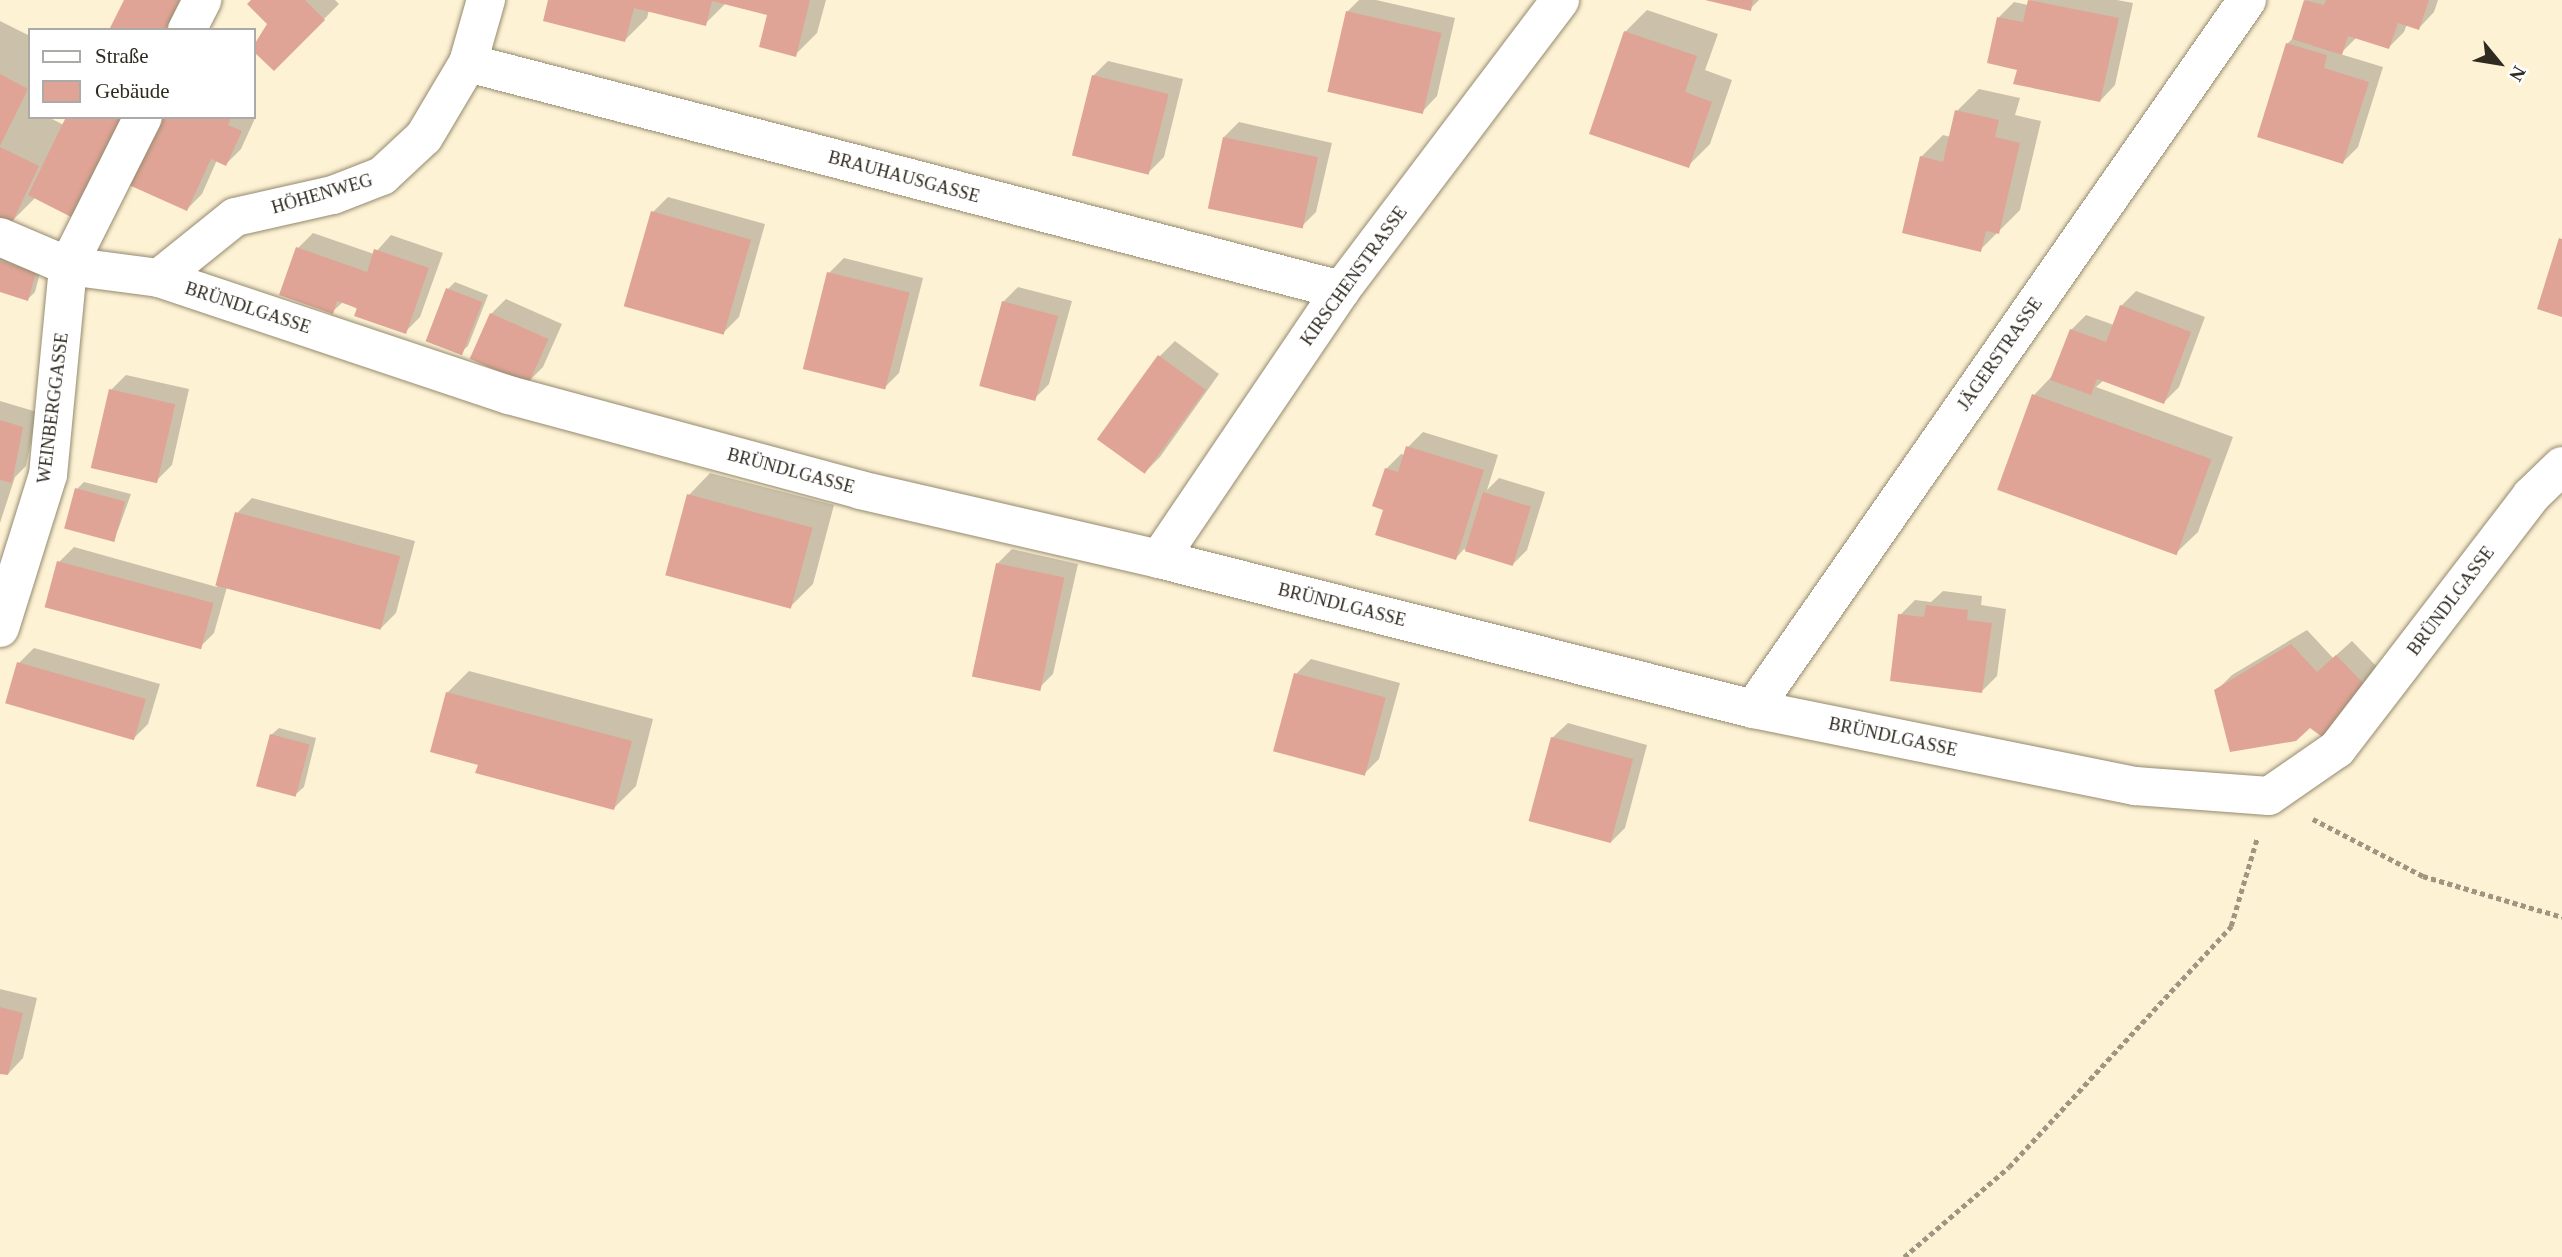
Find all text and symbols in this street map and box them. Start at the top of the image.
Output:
legend [28,28,256,119]
north arrow [2464,28,2534,98]
text: Straße [95,44,149,68]
text: N [2505,63,2530,85]
text: Gebäude [95,79,170,103]
street label: BRAUHAUSGASSE [826,146,982,208]
street label: HÖHENWEG [269,169,375,219]
street label: KIRSCHENSTRASSE [1296,202,1412,350]
street label: BRÜNDLGASSE [182,277,314,339]
street label: JÄGERSTRASSE [1953,293,2047,415]
street label: WEINBERGGASSE [33,331,73,485]
street label: BRÜNDLGASSE [725,444,857,498]
street label: BRÜNDLGASSE [2403,542,2499,660]
street label: BRÜNDLGASSE [1276,579,1408,631]
street label: BRÜNDLGASSE [1827,713,1959,761]

